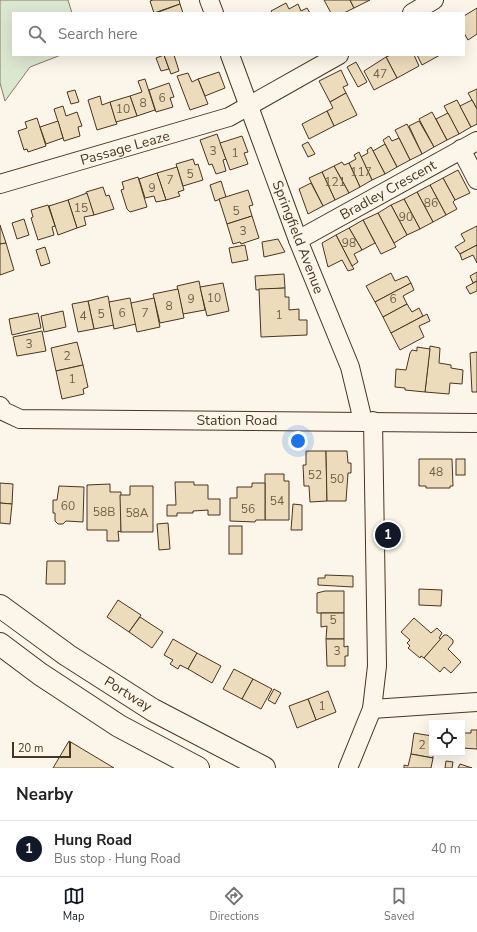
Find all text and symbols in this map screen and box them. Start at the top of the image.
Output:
search box [12,12,465,56]
icon: search [26,23,48,45]
text: Search here [58,24,138,44]
house number: 47 [373,66,387,82]
house number: 6 [158,90,166,106]
house number: 8 [139,95,147,111]
house number: 10 [116,101,130,117]
street label: Passage Leaze [78,126,172,170]
house number: 3 [209,143,217,159]
house number: 1 [231,145,239,161]
street label: Bradley Crescent [336,156,440,224]
house number: 117 [350,164,372,180]
house number: 5 [186,166,194,182]
house number: 7 [166,172,174,188]
house number: 121 [324,174,346,190]
street label: Springfield Avenue [268,178,328,296]
house number: 9 [148,180,156,196]
house number: 86 [424,195,438,211]
house number: 15 [74,200,88,216]
house number: 5 [232,203,240,219]
house number: 90 [399,209,413,225]
house number: 3 [239,223,247,239]
house number: 98 [342,235,356,251]
house number: 10 [207,290,221,306]
house number: 9 [187,291,195,307]
house number: 6 [389,291,397,307]
house number: 8 [165,298,173,314]
house number: 6 [118,305,126,321]
house number: 7 [141,305,149,321]
house number: 5 [97,306,105,322]
house number: 1 [275,307,283,323]
house number: 4 [79,308,87,324]
house number: 3 [25,336,33,352]
house number: 2 [63,348,71,364]
house number: 1 [68,371,76,387]
street label: Station Road [197,411,277,430]
your location [288,431,308,451]
house number: 48 [429,464,443,480]
house number: 52 [308,467,322,483]
house number: 50 [330,471,344,487]
house number: 54 [270,493,284,509]
house number: 60 [61,498,75,514]
house number: 56 [241,501,255,517]
house number: 58B [93,504,115,520]
house number: 58A [125,505,149,521]
pin: 1 [375,520,401,550]
house number: 5 [329,612,337,628]
house number: 3 [333,643,341,659]
street label: Portway [101,672,156,716]
house number: 1 [318,698,326,714]
map controls [429,720,465,756]
button: locate [429,720,465,756]
house number: 2 [418,737,426,753]
scale bar [12,740,71,759]
text: 20 m [18,741,43,756]
text: Nearby [16,783,73,806]
text: Hung Road [54,830,132,850]
text: 1 [25,840,33,858]
text: 40 m [431,840,461,858]
text: Bus stop · Hung Road [54,850,181,868]
tab: Map [63,885,85,924]
tab: Directions [210,885,259,924]
tab: Saved [384,885,414,924]

